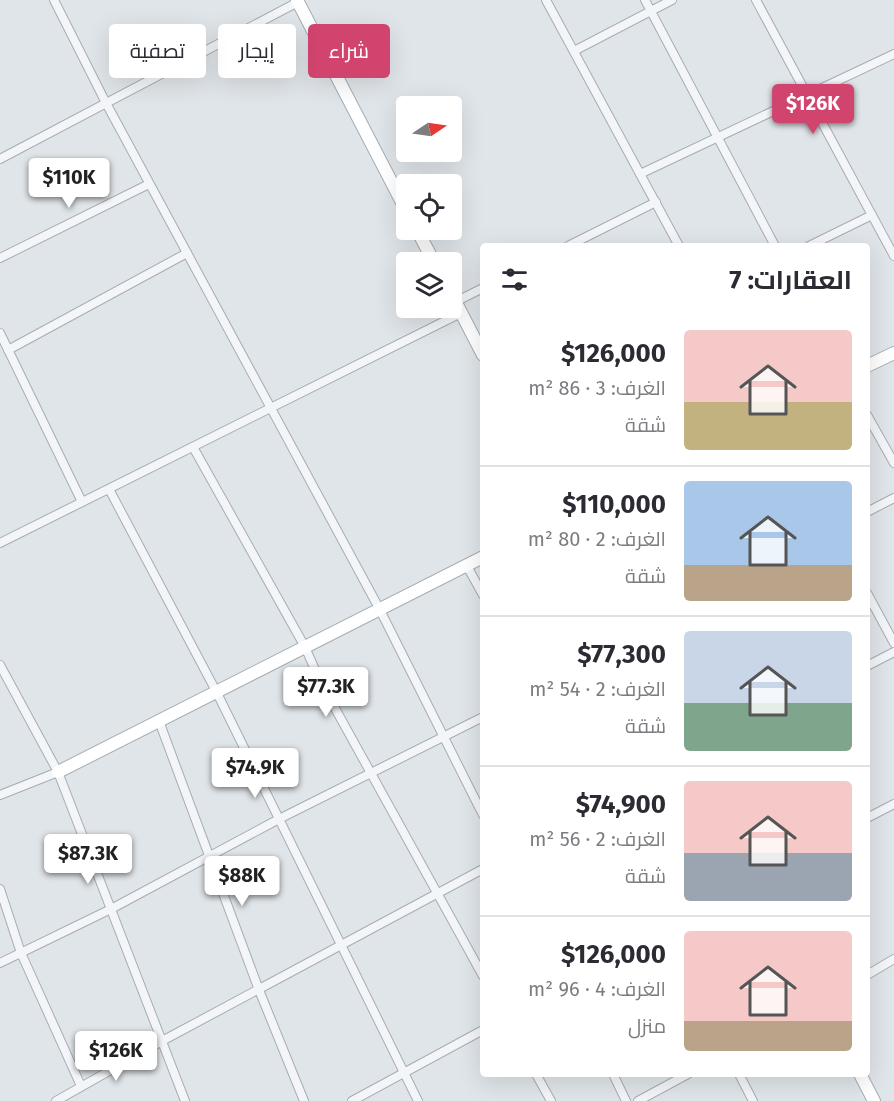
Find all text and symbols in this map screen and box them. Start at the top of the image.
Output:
chip: تصفية [109,24,206,78]
chip: إيجار [218,24,296,78]
chip: شراء [308,24,390,78]
pin: $126K [771,84,855,135]
text: $126K [786,91,840,115]
north arrow [396,96,462,162]
map controls [396,96,462,318]
pin: $110K [27,158,111,209]
text: $110K [43,165,95,189]
button: locate [396,174,462,240]
button: layers [396,252,462,318]
icon: filters [498,263,531,296]
text: العقارات: 7 [729,265,852,296]
text: $126,000 [561,338,666,369]
icon: home [732,354,804,426]
text: الغرف: 3 · 86 m² [528,376,666,400]
text: شقة [625,413,666,437]
text: $110,000 [562,489,666,520]
icon: home [732,505,804,577]
text: الغرف: 2 · 80 m² [528,527,666,551]
text: شقة [625,564,666,588]
text: $77,300 [577,639,666,670]
icon: home [732,655,804,727]
pin: $77.3K [277,667,375,718]
text: $77.3K [297,674,355,698]
text: الغرف: 2 · 54 m² [529,677,666,701]
text: شقة [625,714,666,738]
pin: $74.9K [206,748,304,799]
text: $74.9K [226,755,284,779]
text: $74,900 [576,789,666,820]
icon: home [732,805,804,877]
text: الغرف: 2 · 56 m² [529,827,666,851]
pin: $87.3K [39,834,137,885]
text: $87.3K [58,841,118,865]
pin: $88K [206,856,278,907]
text: $88K [219,863,265,887]
text: شقة [625,864,666,888]
text: $126,000 [561,939,666,970]
icon: home [732,955,804,1027]
text: الغرف: 4 · 96 m² [528,977,666,1001]
text: منزل [628,1014,666,1038]
pin: $126K [74,1031,158,1082]
text: $126K [89,1038,143,1062]

